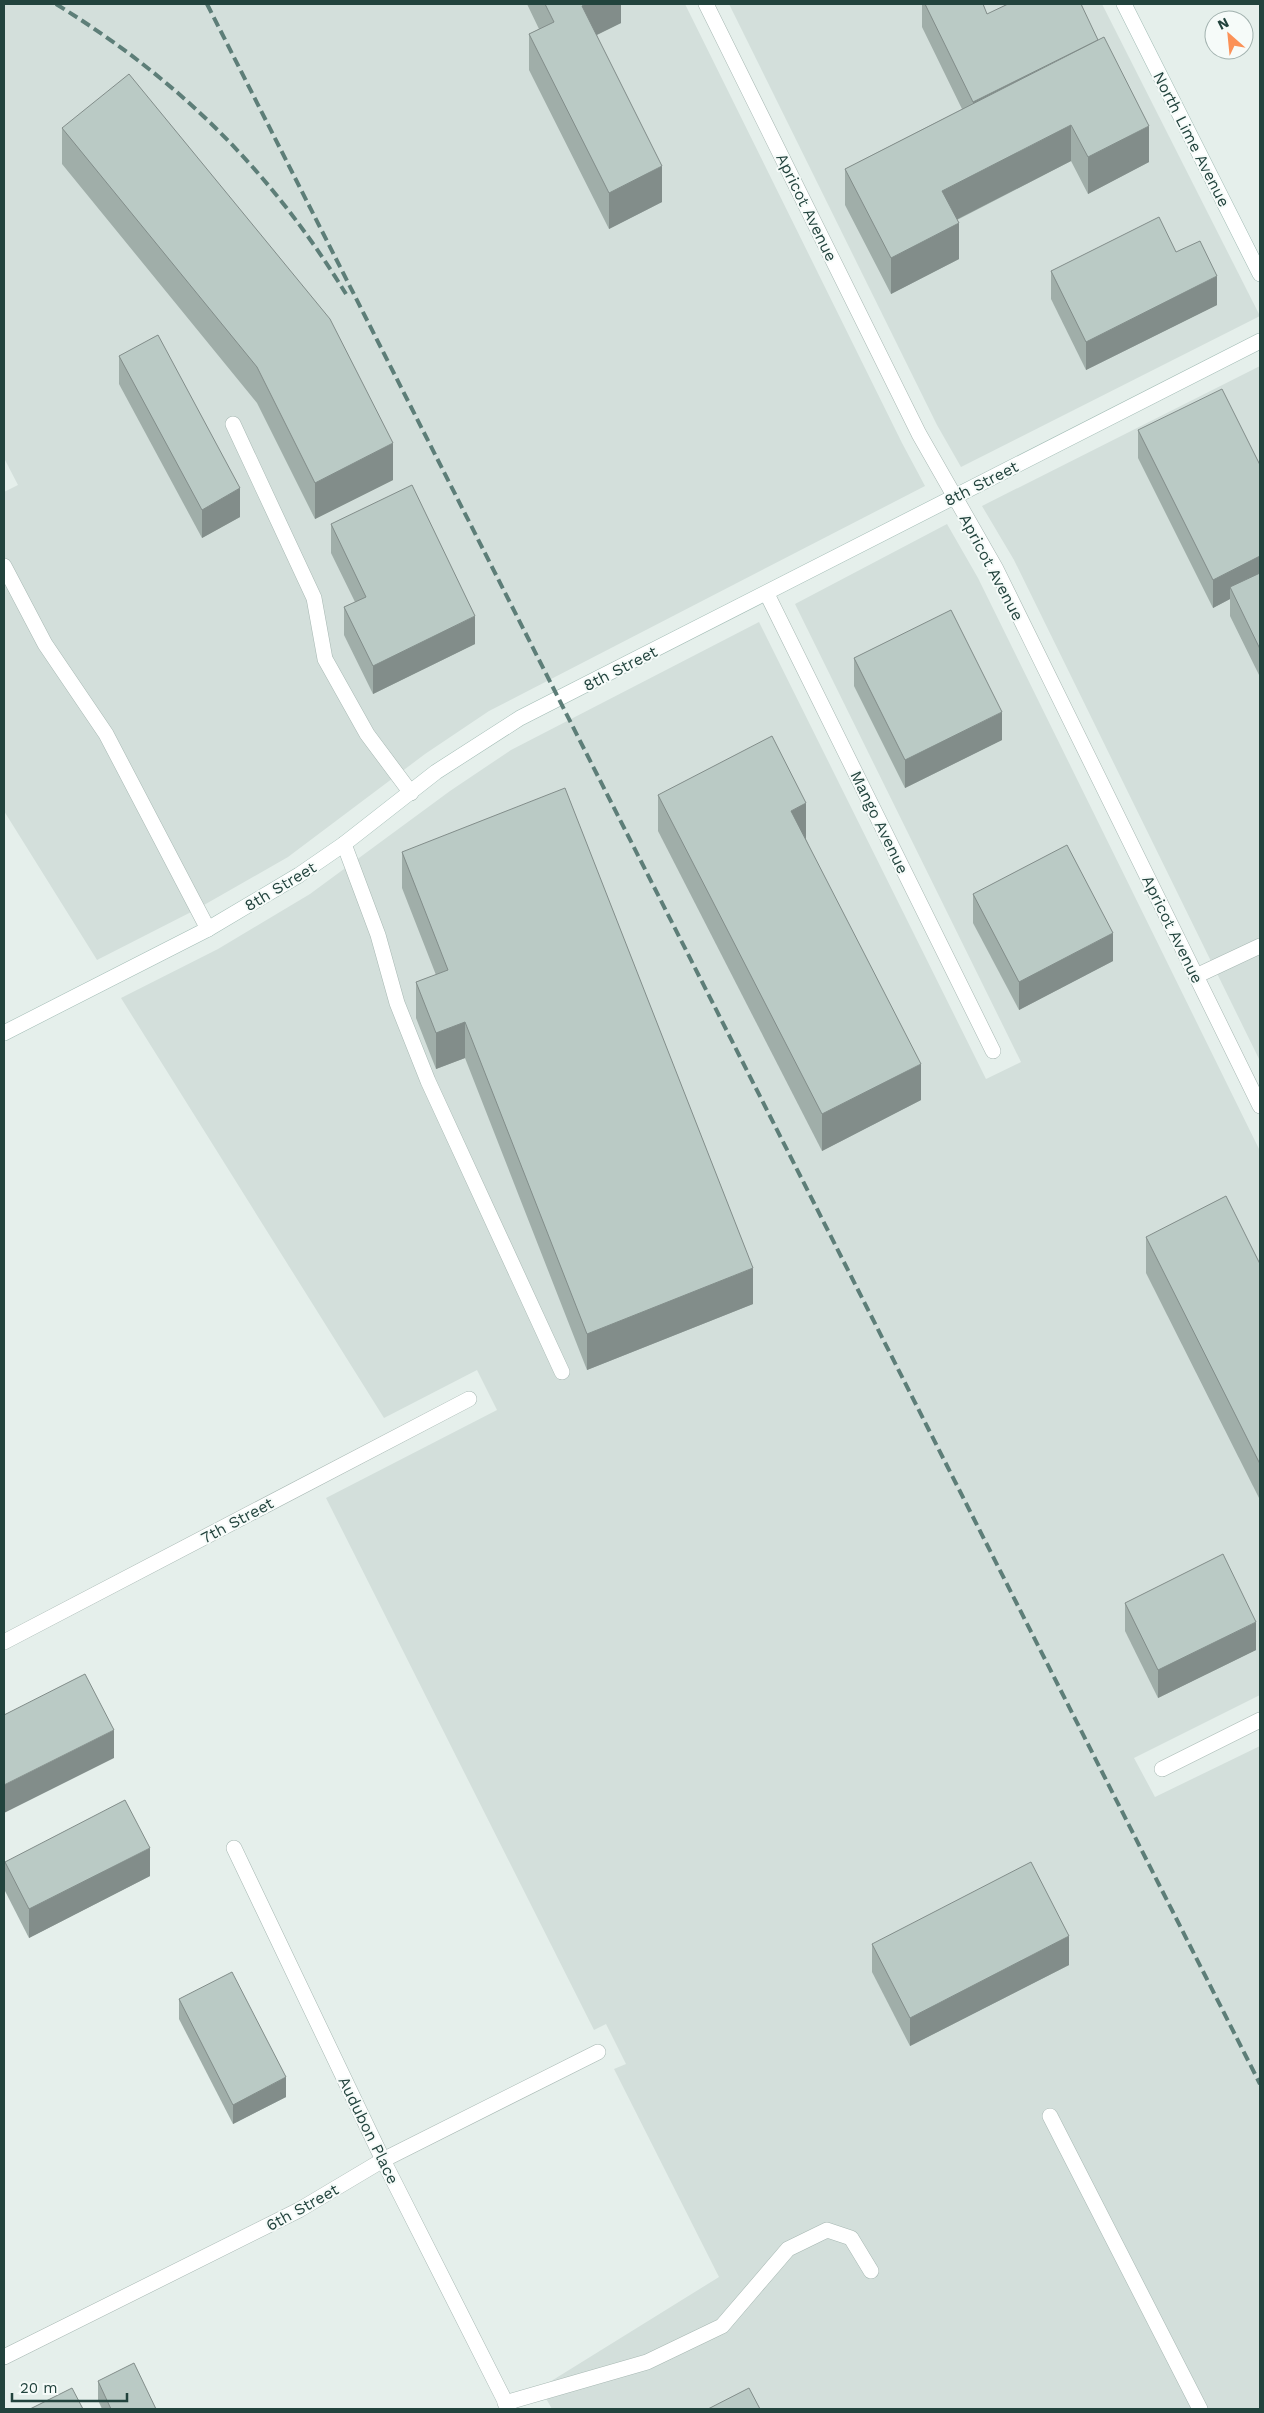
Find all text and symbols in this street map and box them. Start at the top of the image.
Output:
north arrow [1204,10,1254,60]
text: N [1215,14,1231,33]
street label: North Lime Avenue [1149,69,1234,210]
street label: Apricot Avenue [772,150,841,264]
street label: 8th Street [941,457,1021,510]
street label: Apricot Avenue [955,511,1028,624]
street label: 8th Street [580,642,660,695]
street label: Mango Avenue [846,768,913,877]
street label: 8th Street [241,858,320,915]
street label: Apricot Avenue [1138,872,1207,986]
street label: 7th Street [198,1493,277,1547]
street label: Audubon Place [334,2073,403,2187]
street label: 6th Street [263,2180,342,2235]
scale bar [12,2370,128,2402]
text: 20 m [20,2379,58,2397]

